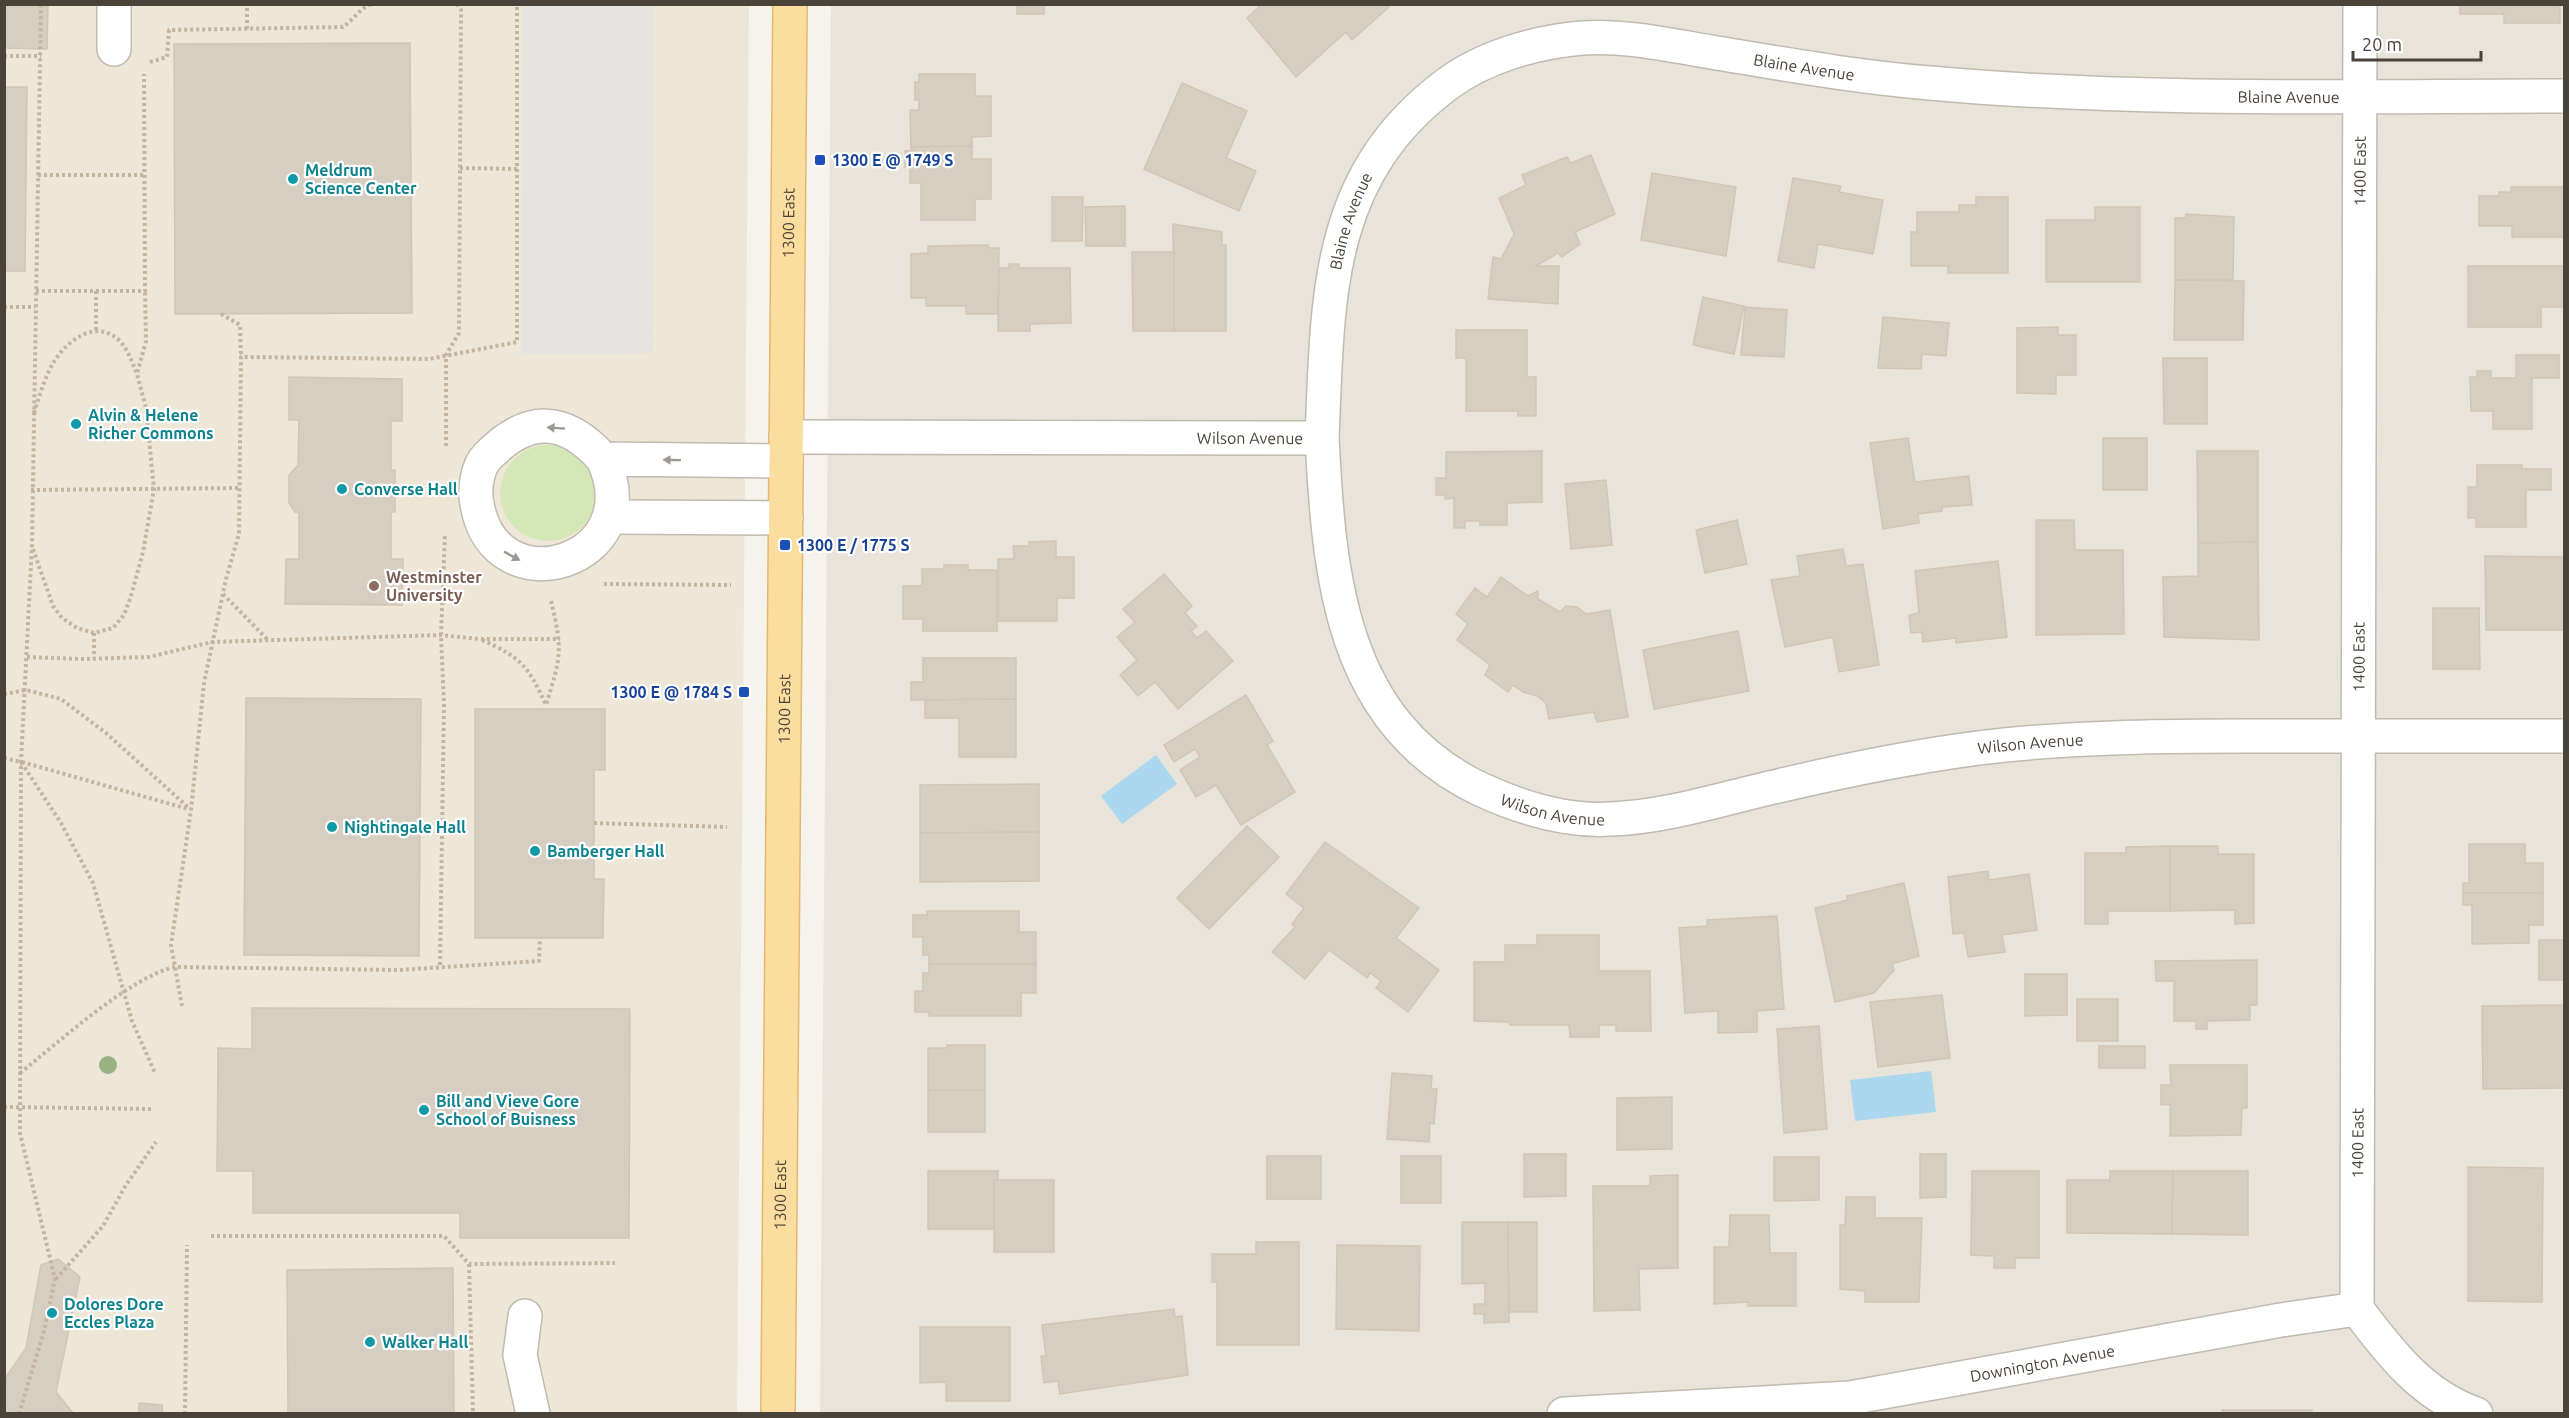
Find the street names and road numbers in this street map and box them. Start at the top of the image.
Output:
street label: Blaine Avenue [1752,50,1856,84]
street label: Blaine Avenue [2237,88,2340,106]
street label: 1400 East [2351,135,2369,206]
street label: Blaine Avenue [1326,169,1376,271]
street label: 1300 East [779,187,797,258]
street label: Wilson Avenue [1197,429,1303,447]
street label: 1400 East [2349,621,2368,692]
street label: 1300 East [775,673,793,744]
street label: Wilson Avenue [1976,730,2084,757]
street label: Wilson Avenue [1498,790,1605,828]
street label: 1400 East [2348,1107,2366,1178]
street label: 1300 East [771,1159,789,1230]
street label: Downington Avenue [1969,1341,2116,1385]

